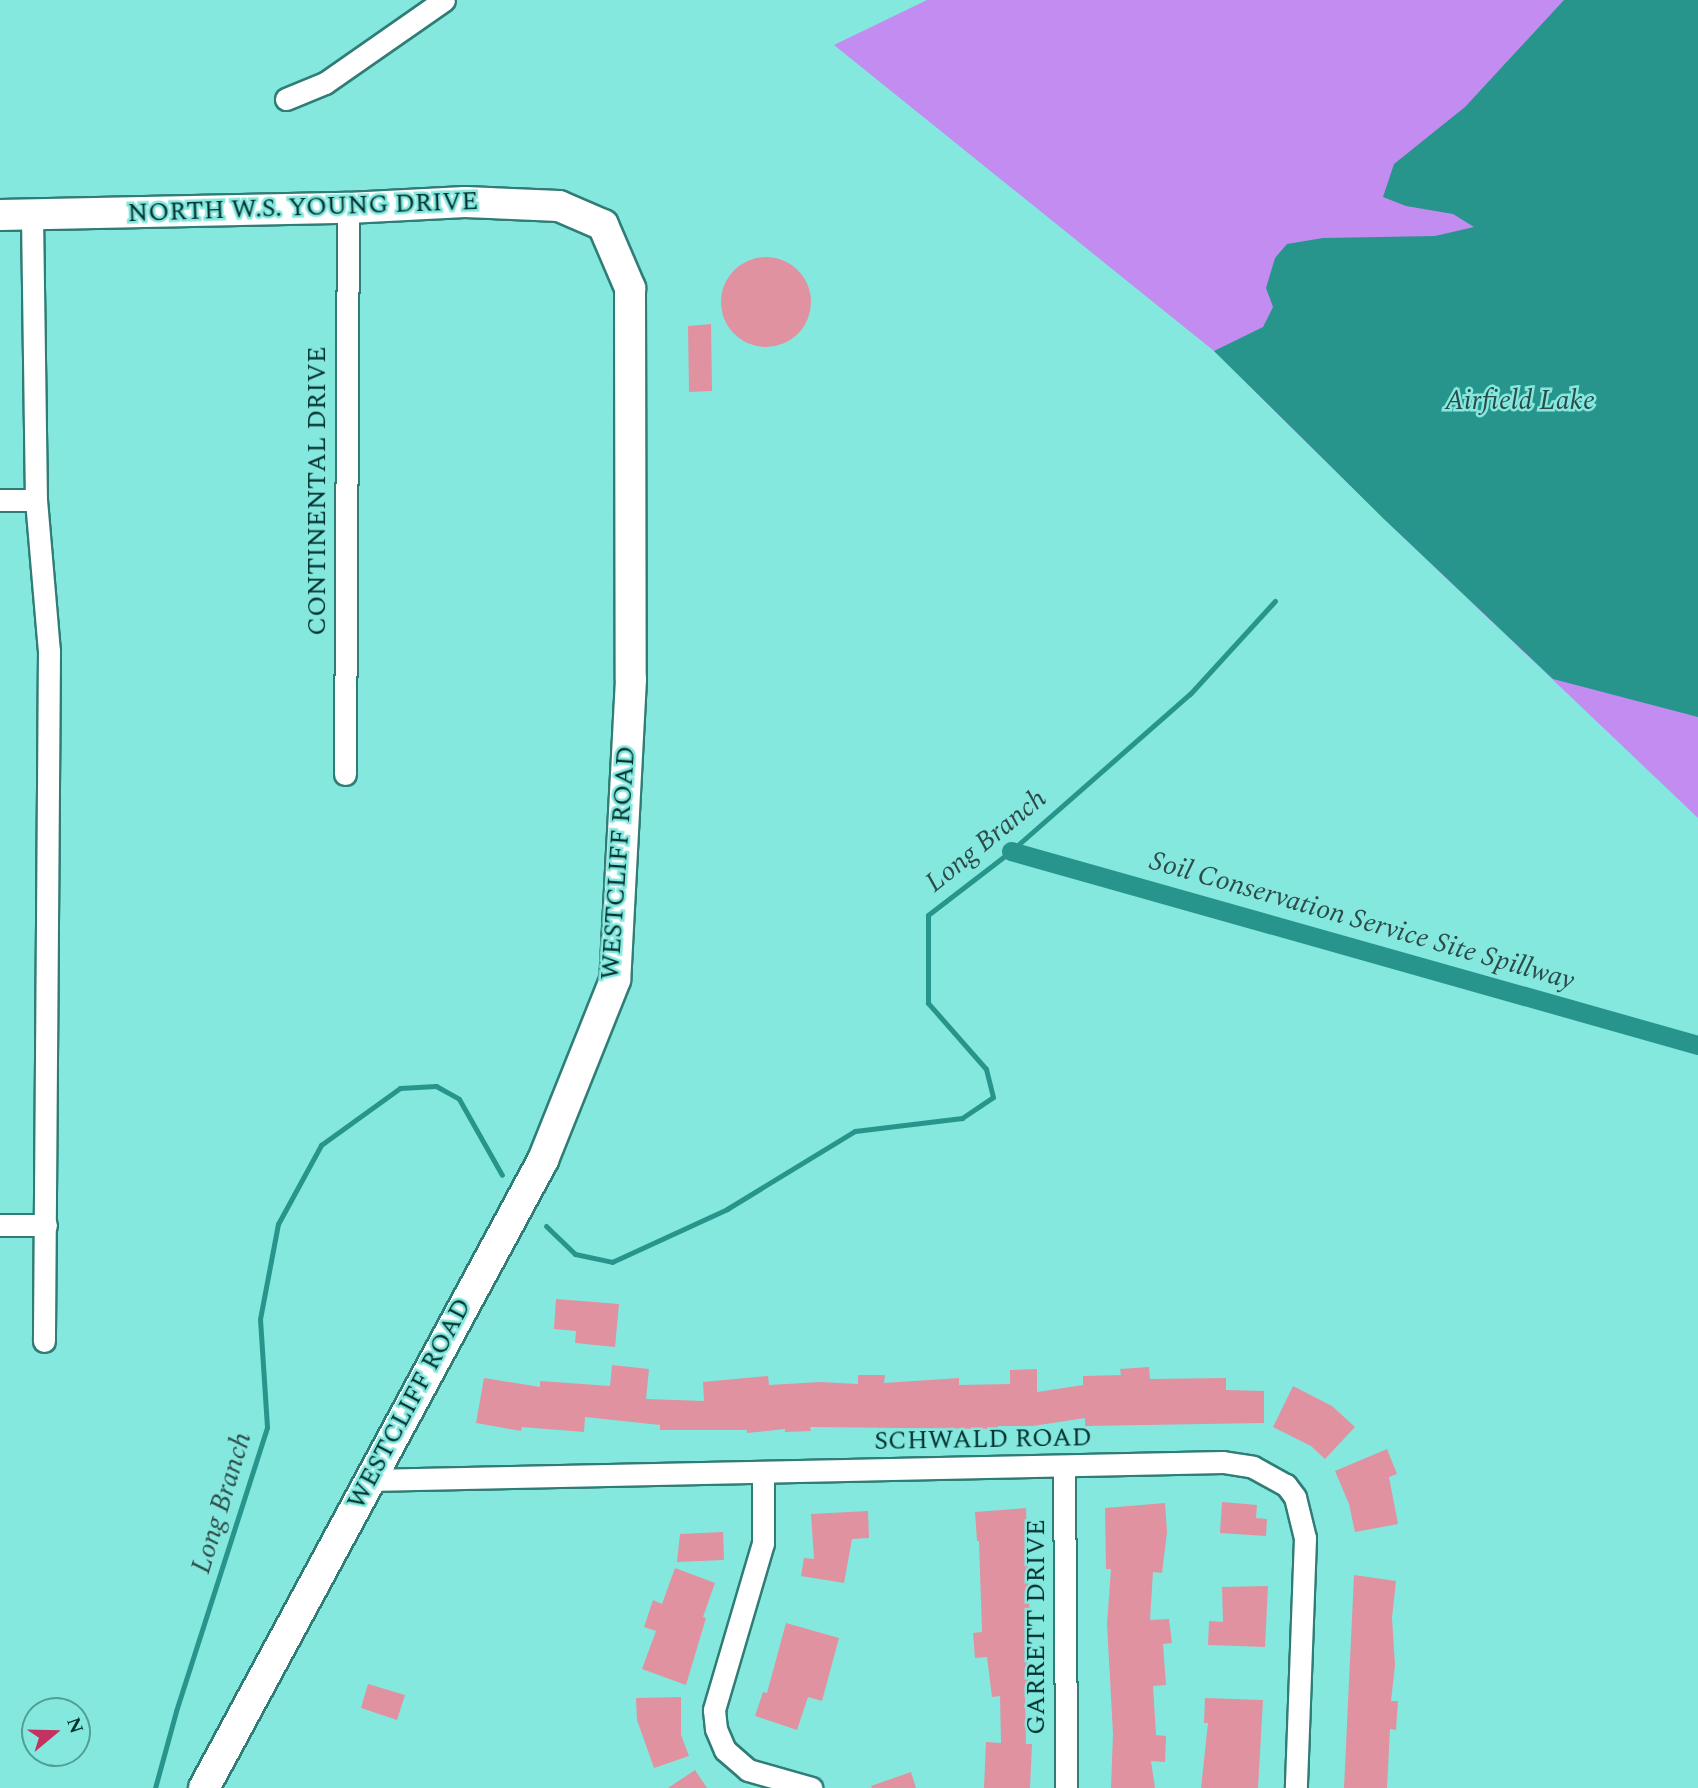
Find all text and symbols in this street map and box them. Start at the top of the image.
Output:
street label: NORTH W.S. YOUNG DRIVE [127,186,479,230]
street label: CONTINENTAL DRIVE [302,346,334,636]
water label: Airfield Lake [1445,384,1595,418]
street label: WESTCLIFF ROAD [595,745,643,981]
water label: Long Branch [919,782,1053,900]
water label: Soil Conservation Service Site Spillway [1146,844,1578,998]
street label: WESTCLIFF ROAD [341,1293,479,1515]
street label: SCHWALD ROAD [874,1423,1092,1457]
water label: Long Branch [185,1428,259,1578]
street label: GARRETT DRIVE [1021,1519,1053,1735]
north arrow [21,1697,91,1767]
text: N [58,1714,91,1738]

